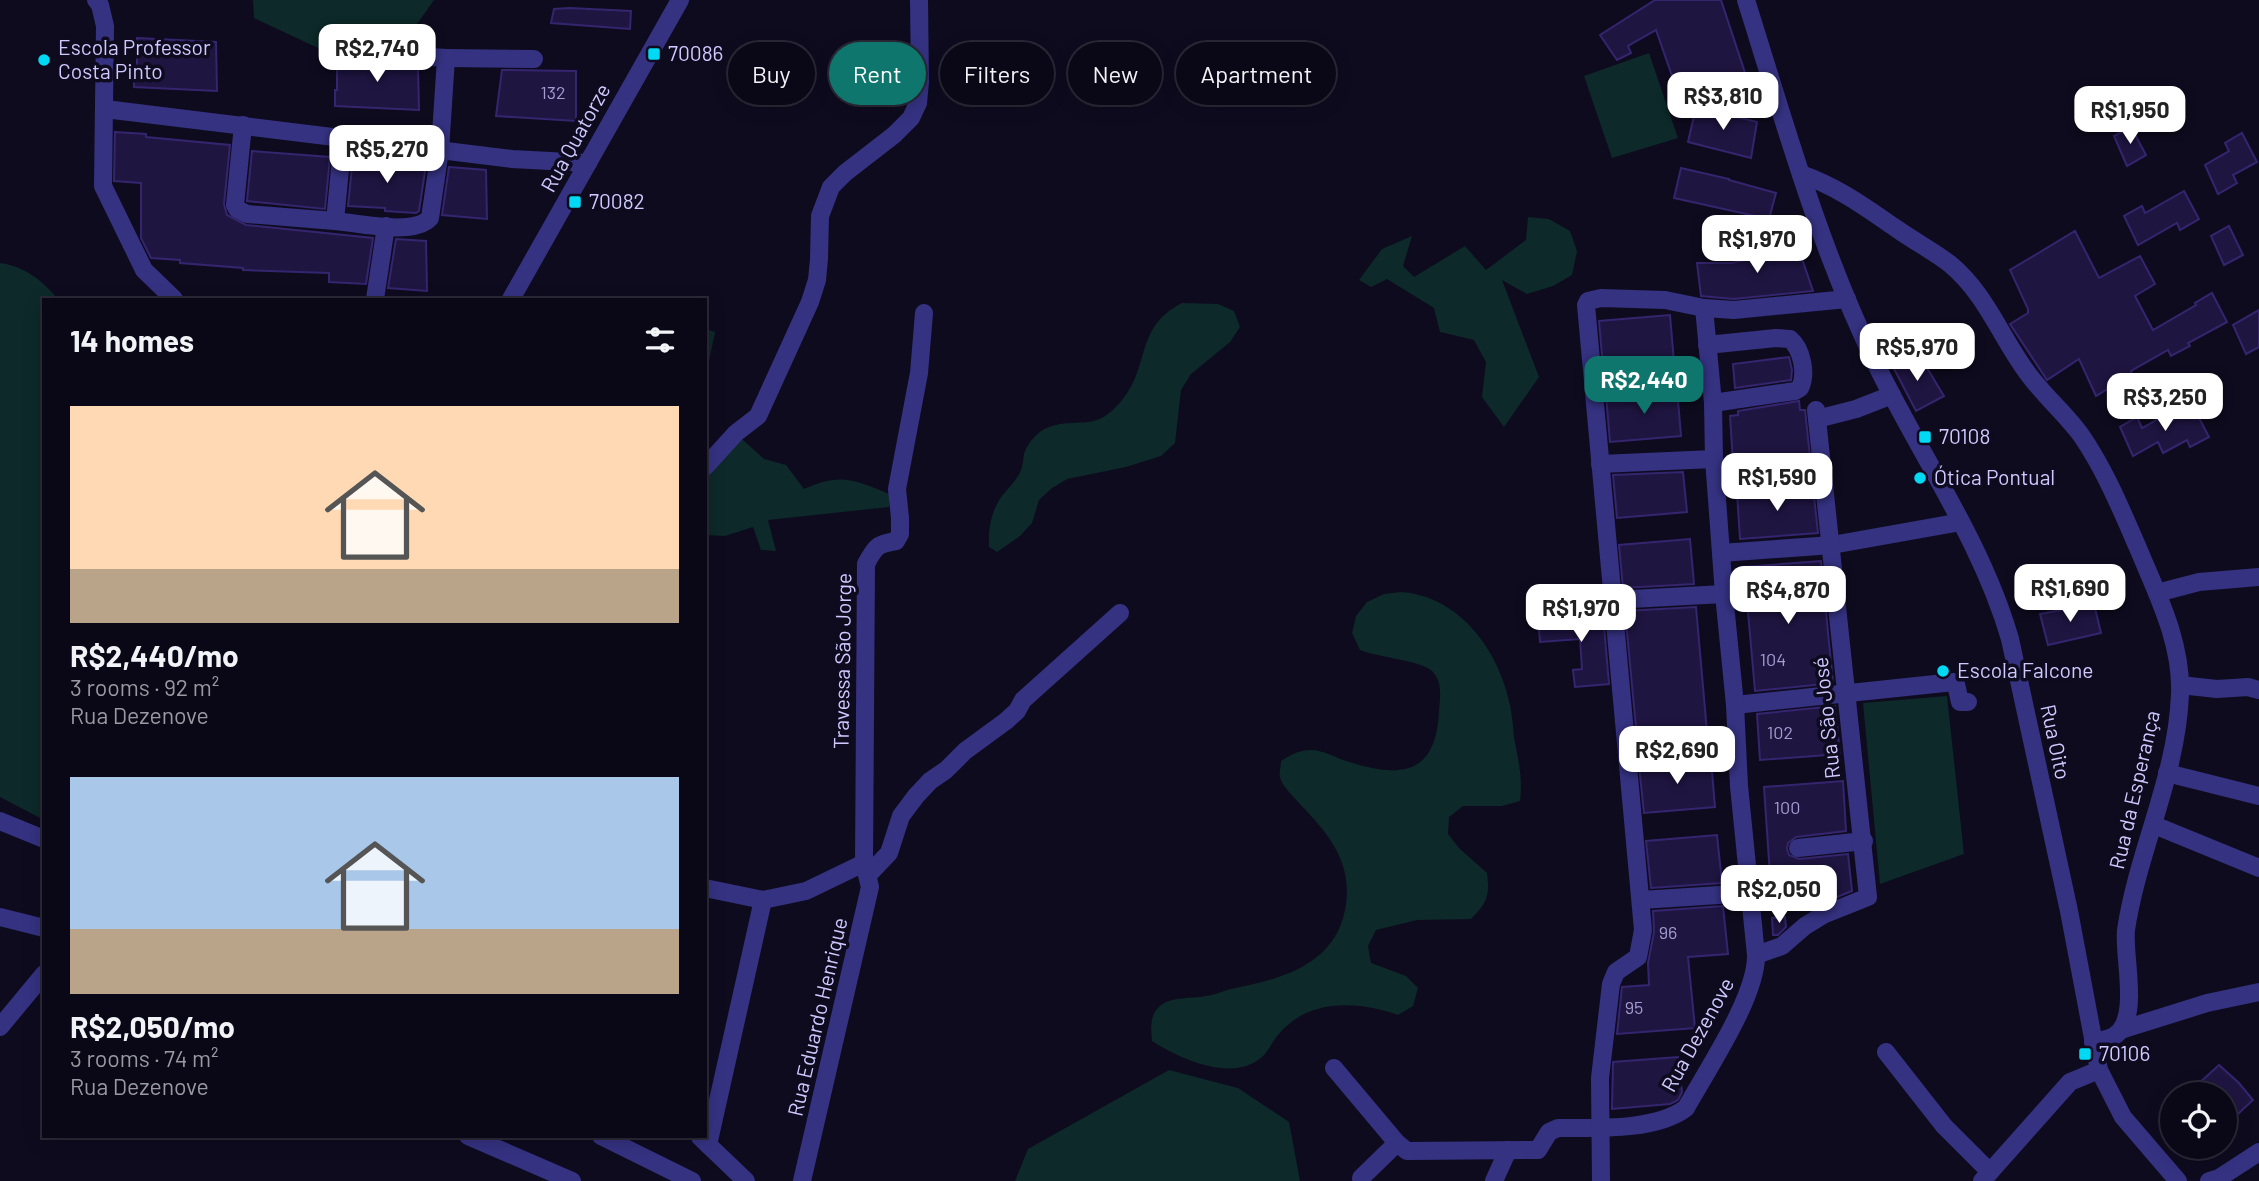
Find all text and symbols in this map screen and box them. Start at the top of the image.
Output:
pin: R$2,740 [312,24,442,84]
text: R$2,740 [335,33,419,61]
place label: Escola Professor Costa Pinto [58,34,211,83]
place label: 70086 [668,40,723,65]
chip: Buy [728,42,815,105]
chip: Rent [829,42,926,105]
chip: Filters [940,42,1054,105]
chip: New [1068,42,1162,105]
chip: Apartment [1176,42,1336,105]
marker: 70086 [646,46,662,62]
marker: Escola Professor Costa Pinto [36,52,52,68]
pin: R$3,810 [1658,72,1788,132]
street label: Rua Quatorze [535,79,615,196]
house number: 132 [540,81,566,103]
text: R$3,810 [1683,81,1763,109]
pin: R$1,950 [2065,86,2195,146]
text: R$1,950 [2090,95,2170,123]
pin: R$5,270 [322,125,452,185]
text: R$5,270 [345,134,429,162]
place label: 70082 [589,188,645,213]
marker: 70082 [567,194,583,210]
pin: R$1,970 [1692,216,1822,275]
text: R$1,970 [1718,224,1796,252]
icon: filters [641,321,679,359]
text: 14 homes [70,322,194,358]
pin: R$5,970 [1852,324,1982,383]
text: R$5,970 [1876,332,1958,360]
pin: R$2,440 [1579,356,1709,416]
text: R$2,440 [1600,365,1688,393]
pin: R$3,250 [2100,374,2230,433]
text: R$3,250 [2123,382,2207,410]
place label: 70108 [1939,423,1990,448]
marker: 70108 [1917,429,1933,445]
icon: home [312,452,438,578]
pin: R$1,590 [1712,454,1842,513]
text: R$1,590 [1737,462,1817,490]
place label: Ótica Pontual [1934,464,2055,489]
marker: Ótica Pontual [1912,470,1928,486]
pin: R$1,690 [2005,564,2135,624]
pin: R$4,870 [1723,566,1853,626]
street label: Travessa São Jorge [827,573,856,749]
text: R$1,690 [2030,573,2110,601]
text: R$4,870 [1746,575,1830,603]
pin: R$1,970 [1516,584,1646,644]
text: R$1,970 [1542,593,1620,621]
text: R$2,440/mo [70,637,239,673]
house number: 104 [1760,648,1786,670]
street label: Rua São José [1807,656,1844,780]
place label: Escola Falcone [1957,657,2093,682]
marker: Escola Falcone [1935,663,1951,679]
text: 3 rooms · 92 m² [70,673,219,701]
text: Rua Dezenove [70,701,209,729]
street label: Rua Oito [2036,702,2077,782]
street label: Rua da Esperança [2103,708,2164,871]
house number: 102 [1767,721,1793,743]
pin: R$2,690 [1612,726,1742,786]
text: R$2,690 [1635,735,1719,763]
house number: 100 [1774,796,1800,818]
icon: home [312,823,438,949]
pin: R$2,050 [1714,866,1844,925]
text: R$2,050 [1737,874,1821,902]
street label: Rua Eduardo Henrique [782,915,852,1118]
house number: 96 [1659,921,1677,943]
street label: Rua Dezenove [1655,973,1738,1096]
house number: 95 [1625,996,1643,1018]
text: R$2,050/mo [70,1008,235,1044]
place label: 70106 [2099,1040,2150,1065]
text: 3 rooms · 74 m² [70,1044,219,1072]
marker: 70106 [2077,1046,2093,1062]
text: Rua Dezenove [70,1072,209,1100]
map controls [2160,1082,2237,1159]
button: locate [2160,1082,2237,1159]

